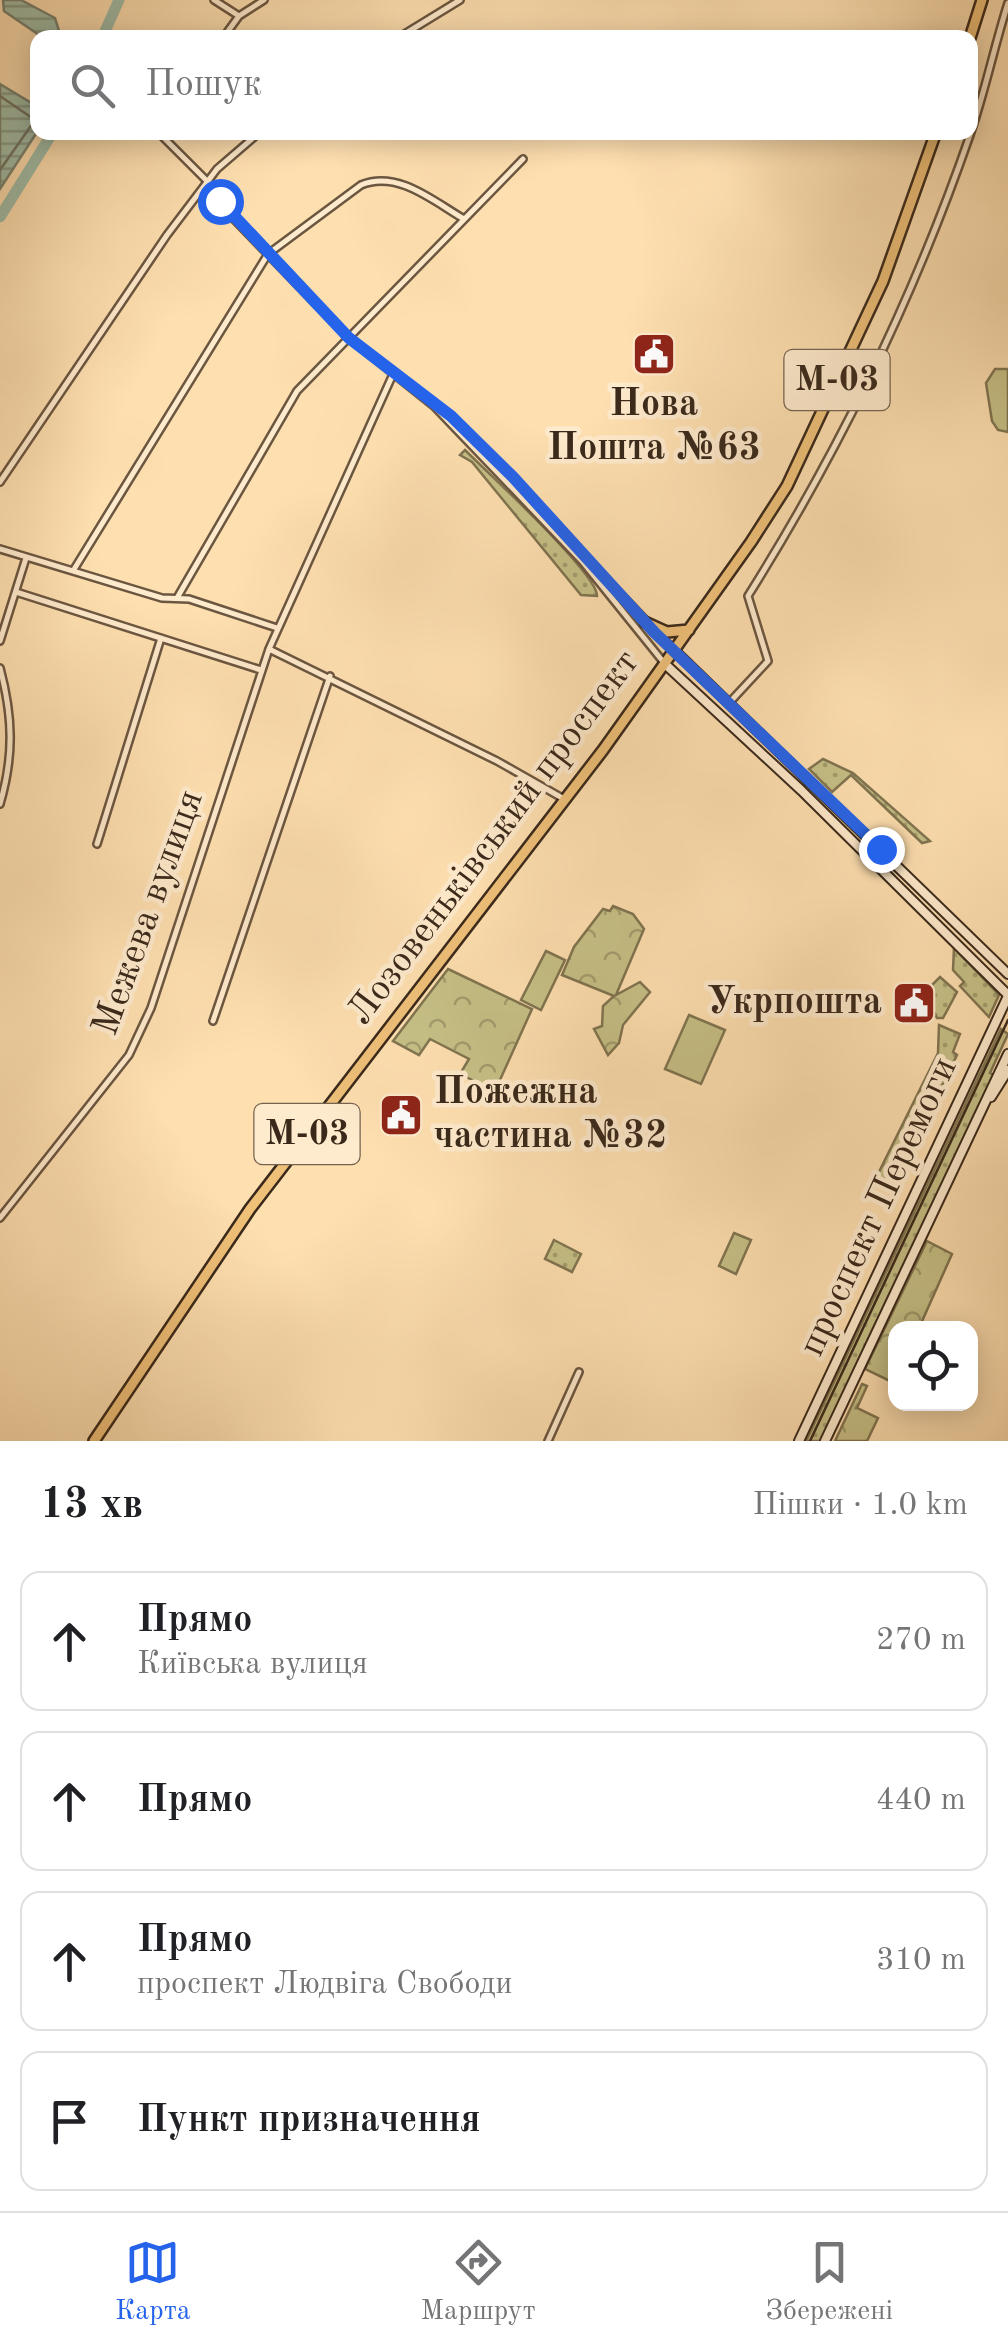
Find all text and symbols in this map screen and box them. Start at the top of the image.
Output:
search box [30,30,978,140]
icon: search [65,58,120,113]
text: Пошук [145,66,262,104]
route start [198,179,244,225]
public building icon: Нова Пошта №63 [631,331,677,377]
road number: М-03 [784,350,890,410]
place label: Нова Пошта №63 [547,386,761,468]
street label: Лозовеньківський проспект [341,644,647,1032]
street label: Межева вулиця [87,785,211,1041]
route end [859,827,905,873]
public building icon: Укрпошта [891,980,937,1026]
place label: Укрпошта [707,984,882,1022]
street label: проспект Перемоги [793,1052,965,1362]
place label: Пожежна частина №32 [434,1074,667,1156]
public building icon: Пожежна частина №32 [378,1092,424,1138]
road number: М-03 [254,1104,360,1164]
map controls [888,1321,978,1411]
button: locate [888,1321,978,1411]
text: 13 хв [40,1485,143,1527]
text: Пішки · 1.0 km [753,1490,968,1522]
text: Прямо [137,1602,252,1640]
icon: ahead [42,1614,97,1669]
text: 270 m [876,1625,966,1657]
text: Київська вулиця [137,1649,368,1681]
icon: ahead [42,1774,97,1829]
text: Прямо [137,1782,252,1820]
text: 440 m [876,1785,966,1817]
text: Прямо [137,1922,252,1960]
icon: ahead [42,1934,97,1989]
text: 310 m [876,1945,966,1977]
text: проспект Людвіга Свободи [137,1969,512,2001]
icon: arrive [42,2094,97,2149]
text: Пункт призначення [137,2102,481,2140]
tab: Карта [115,2235,191,2330]
tab: Маршрут [421,2235,536,2330]
tab: Збережені [766,2235,893,2330]

